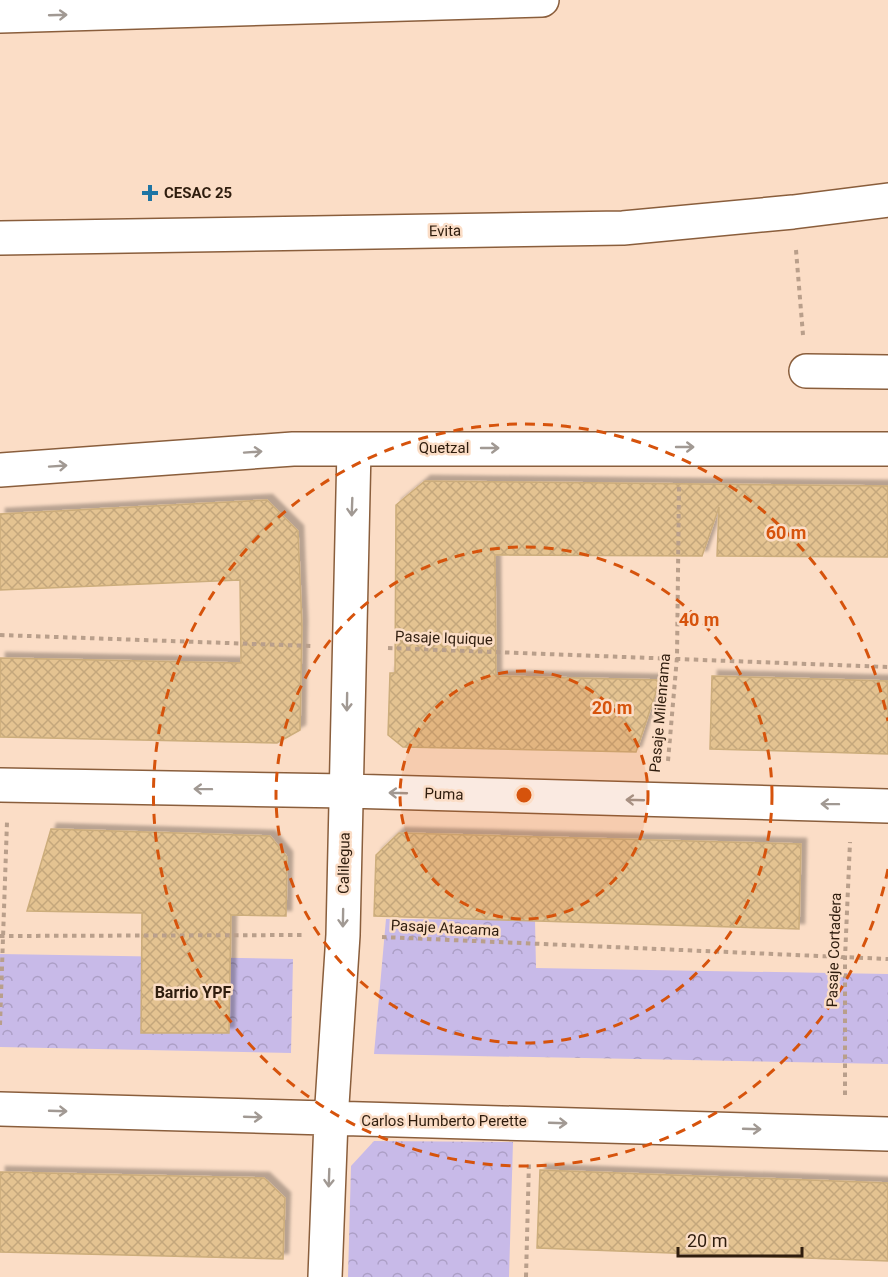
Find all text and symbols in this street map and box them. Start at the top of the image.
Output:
one-way arrow [48,9,68,21]
marker: CESAC 25 [141,184,159,202]
place label: CESAC 25 [164,184,232,202]
street label: Evita [429,222,461,240]
street label: Quetzal [419,439,469,457]
one-way arrow [674,441,694,453]
one-way arrow [479,442,499,454]
one-way arrow [242,446,262,457]
one-way arrow [48,460,68,471]
one-way arrow [346,497,358,517]
text: 60 m [766,522,806,543]
text: 40 m [679,609,719,630]
street label: Pasaje Iquique [395,627,493,649]
street label: Pasaje Milenrama [646,653,674,773]
one-way arrow [341,692,353,712]
text: 20 m [592,697,632,718]
one-way arrow [193,783,213,794]
street label: Puma [424,784,464,804]
centre of rings [514,785,534,805]
one-way arrow [388,787,408,798]
one-way arrow [625,794,645,805]
one-way arrow [820,799,840,810]
street label: Calilegua [334,832,354,894]
street label: Pasaje Cortadera [823,892,845,1008]
one-way arrow [337,908,349,928]
street label: Pasaje Atacama [390,916,500,940]
district label: Barrio YPF [155,983,232,1002]
one-way arrow [48,1105,68,1116]
one-way arrow [243,1112,263,1123]
street label: Carlos Humberto Perette [361,1112,527,1130]
one-way arrow [547,1117,567,1128]
one-way arrow [742,1123,762,1135]
one-way arrow [323,1168,335,1188]
scale bar [678,1220,802,1258]
text: 20 m [687,1230,727,1251]

